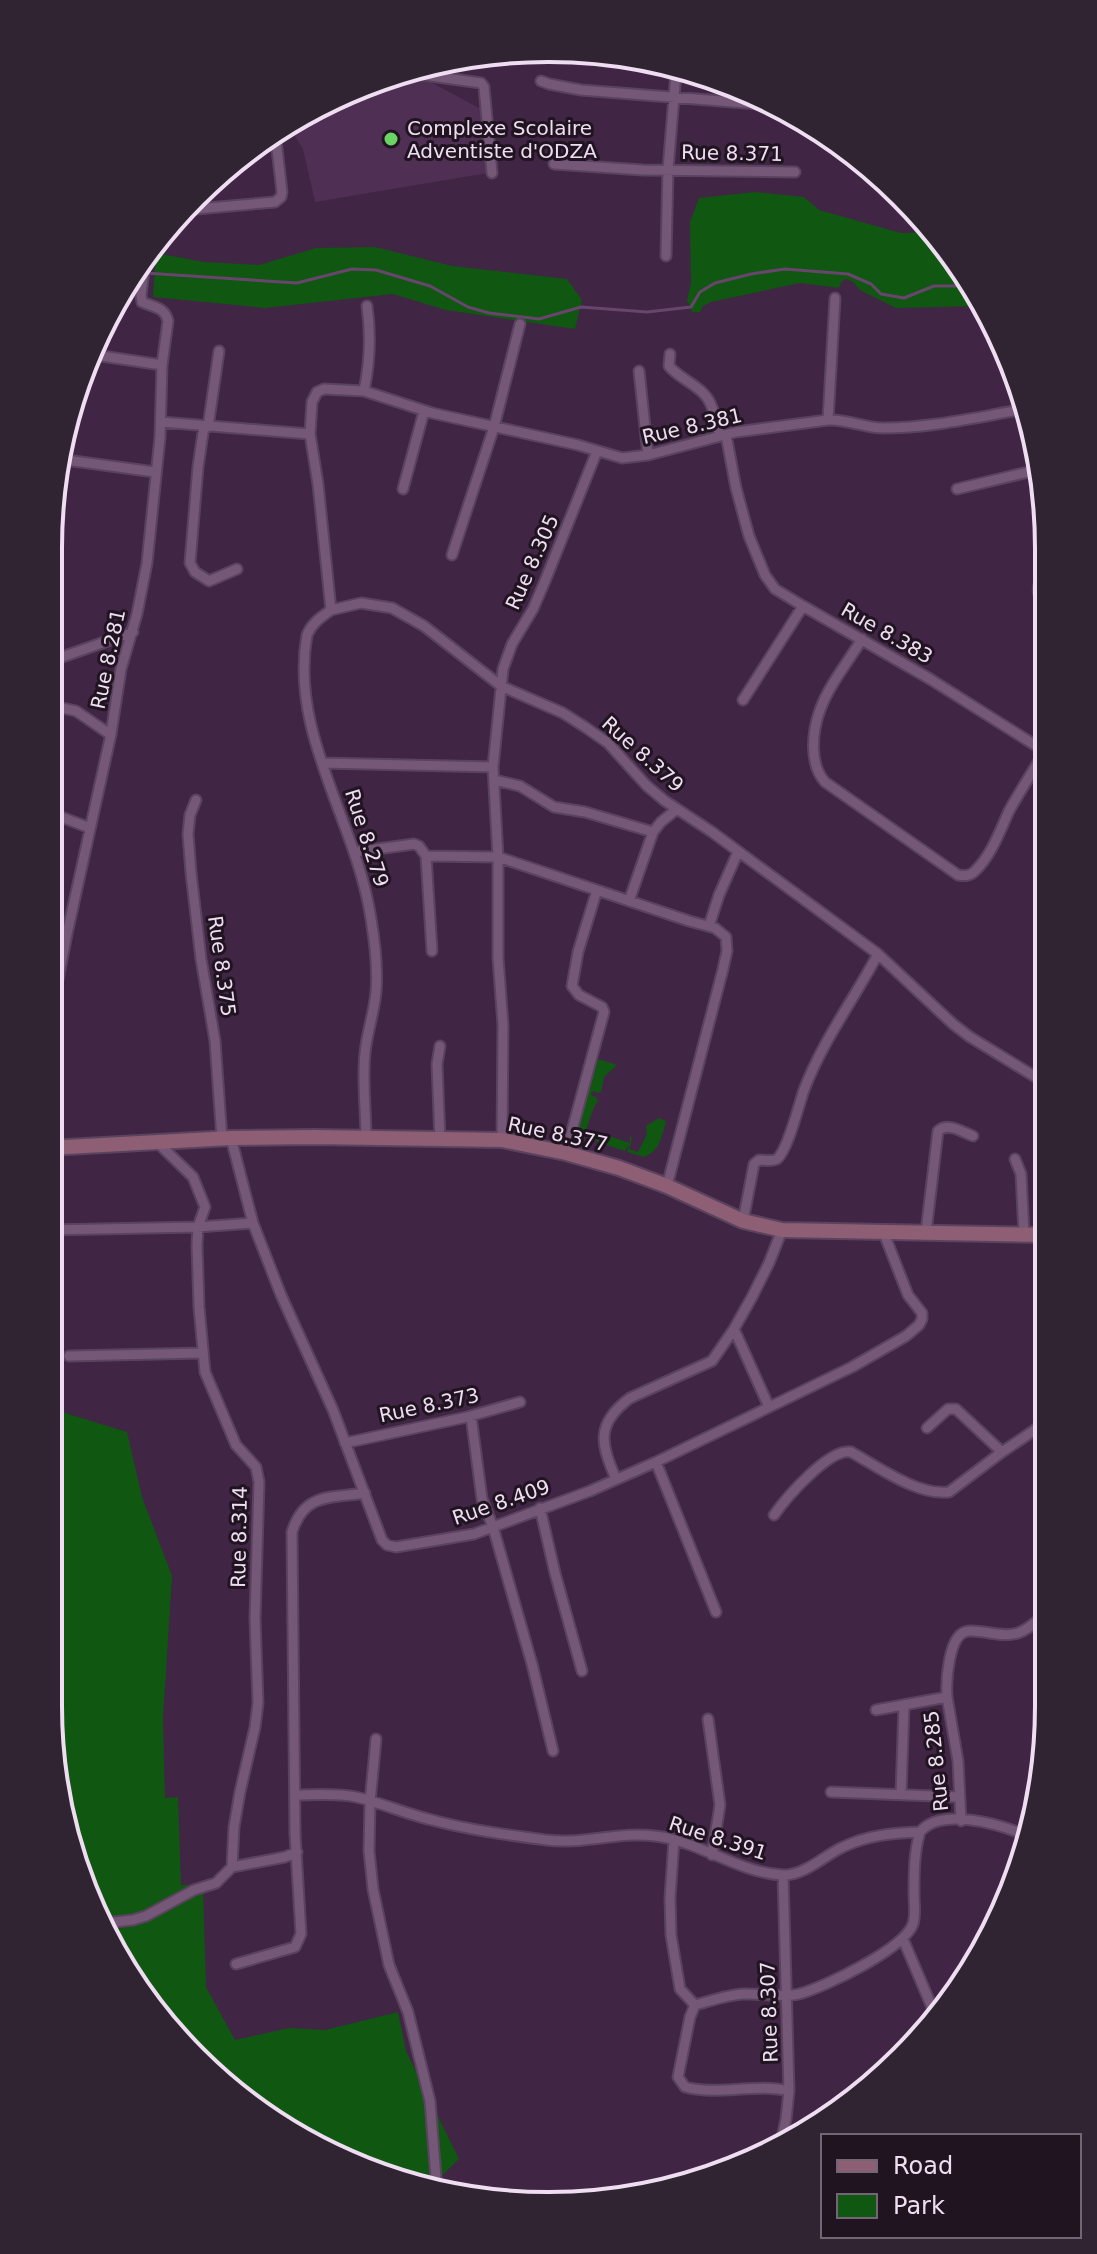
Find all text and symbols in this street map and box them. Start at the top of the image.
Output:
place label: Complexe Scolaire Adventiste d'ODZA [407,116,597,163]
marker: Complexe Scolaire Adventiste d'ODZA [382,130,400,148]
street label: Rue 8.371 [681,140,783,166]
street label: Rue 8.381 [640,403,744,449]
street label: Rue 8.305 [500,511,564,613]
street label: Rue 8.383 [837,597,937,669]
street label: Rue 8.281 [86,607,130,711]
street label: Rue 8.379 [597,711,689,797]
street label: Rue 8.279 [340,786,394,890]
street label: Rue 8.375 [203,914,241,1018]
street label: Rue 8.377 [506,1112,610,1156]
street label: Rue 8.373 [377,1383,481,1427]
street label: Rue 8.409 [449,1474,553,1530]
street label: Rue 8.314 [226,1486,252,1588]
street label: Rue 8.285 [919,1709,953,1813]
street label: Rue 8.391 [666,1811,770,1865]
street label: Rue 8.307 [755,1961,783,2063]
legend [821,2134,1081,2238]
text: Road [893,2152,953,2180]
text: Park [893,2192,945,2220]

